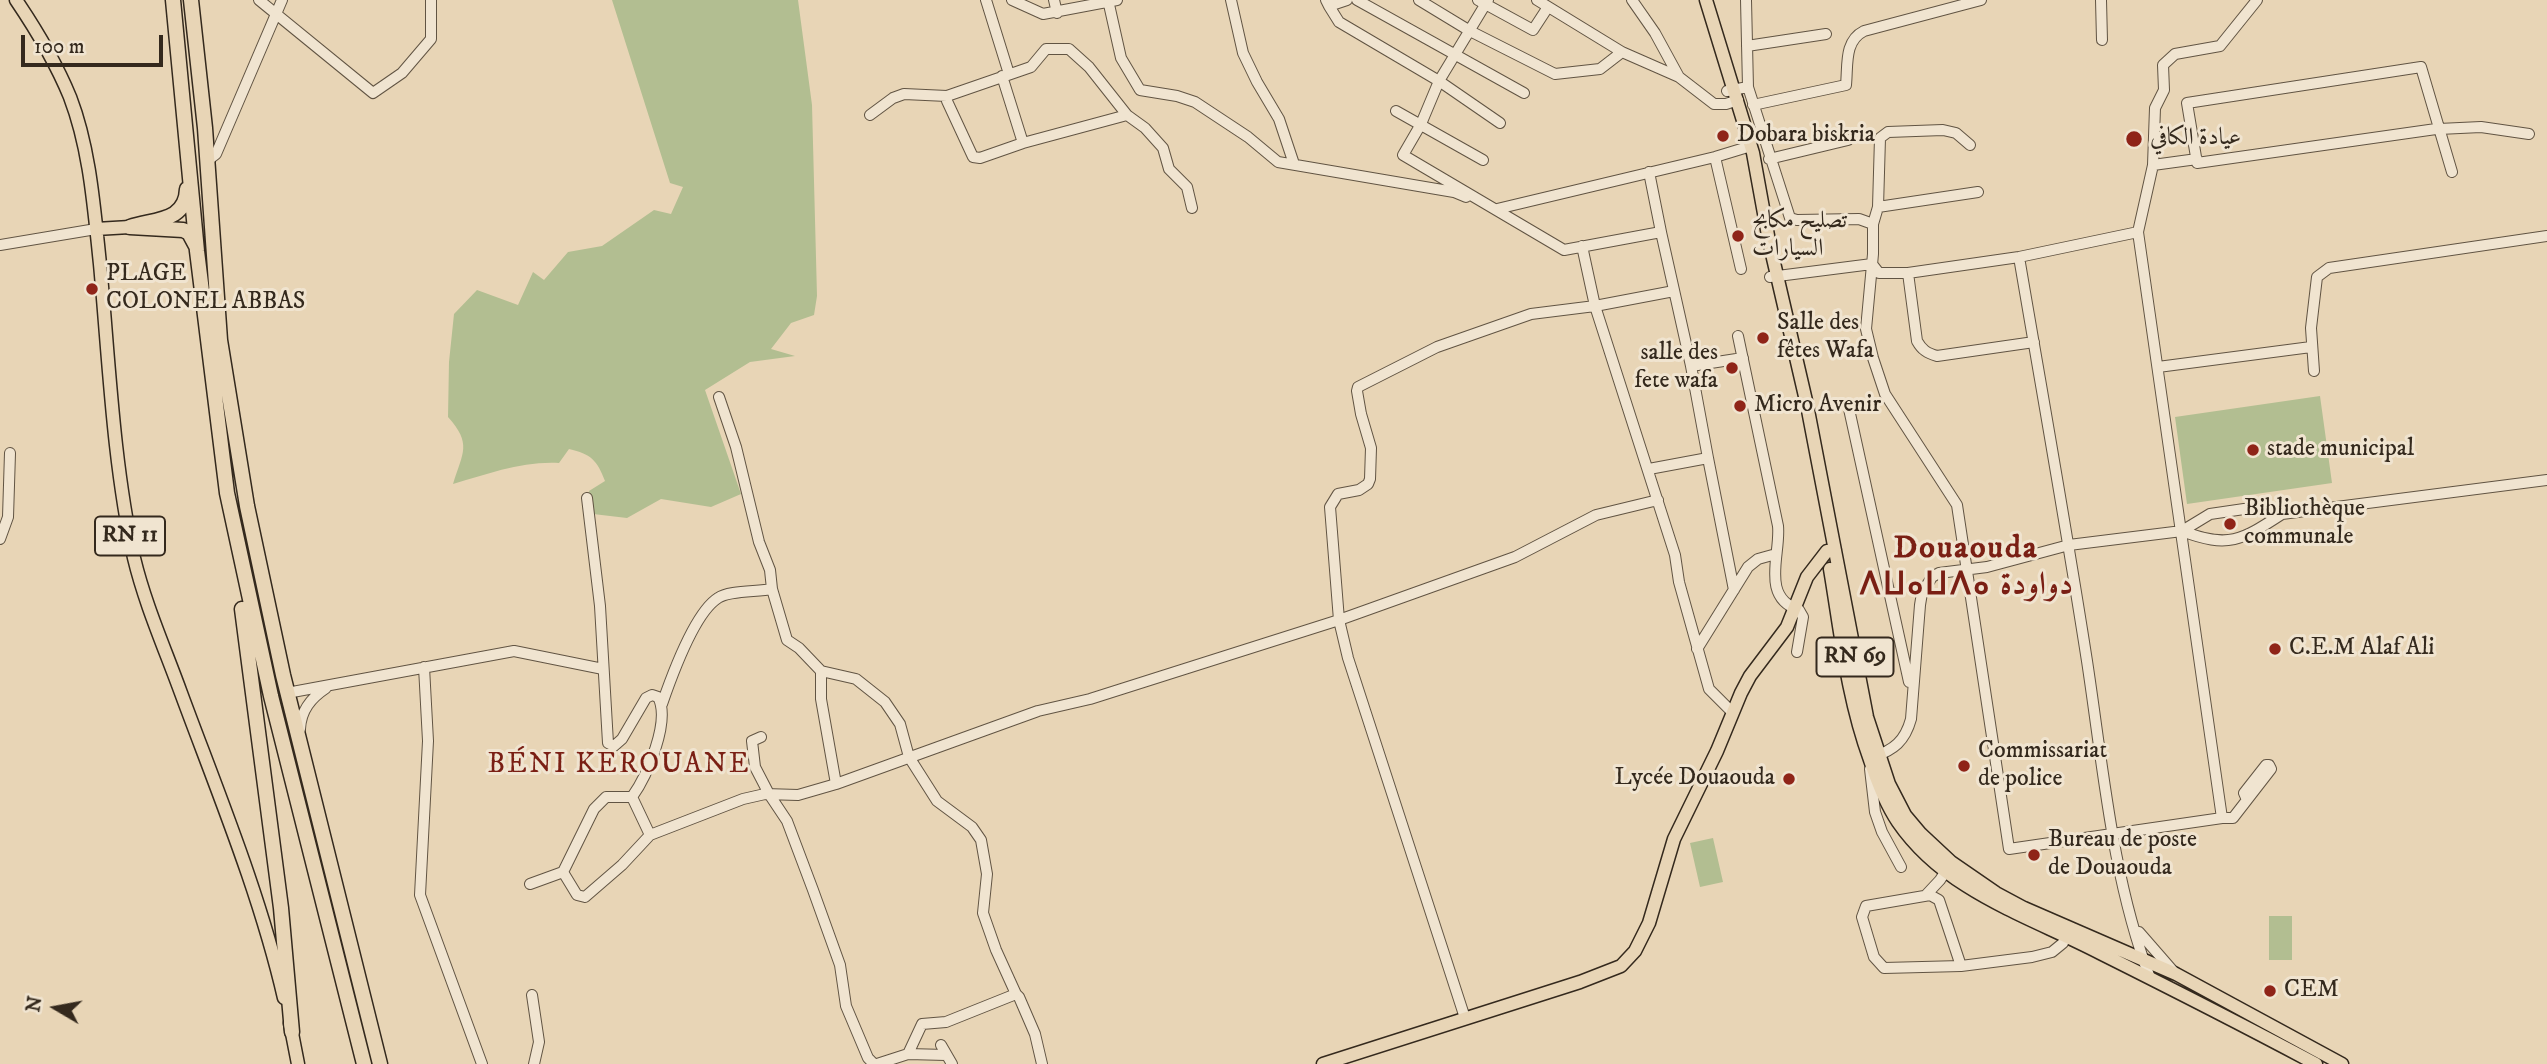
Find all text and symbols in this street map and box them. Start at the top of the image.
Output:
scale bar [24,21,166,65]
text: 100 m [34,34,85,60]
place label: Dobara biskria [1737,122,1875,150]
place label: عيادة الكافي [2150,125,2241,153]
marker: Dobara biskria [1715,128,1731,144]
marker: عيادة الكافي [2124,129,2144,149]
place label: تصليح مكابح السيارات [1752,208,1847,264]
marker: تصليح مكابح السيارات [1730,228,1746,244]
place label: PLAGE COLONEL ABBAS [106,261,305,317]
marker: PLAGE COLONEL ABBAS [84,281,100,297]
place label: Salle des fêtes Wafa [1777,310,1874,366]
marker: Salle des fêtes Wafa [1755,330,1771,346]
place label: salle des fete wafa [1634,340,1718,396]
marker: salle des fete wafa [1724,360,1740,376]
place label: Micro Avenir [1754,392,1881,420]
marker: Micro Avenir [1732,398,1748,414]
place label: stade municipal [2267,436,2414,464]
marker: stade municipal [2245,442,2261,458]
place label: Bibliothèque communale [2244,496,2365,552]
road number: RN 11 [95,516,165,556]
marker: Bibliothèque communale [2222,516,2238,532]
district label: Douaouda ⴷⵡⴰⵡⴷⴰ دواودة [1866,531,2066,606]
place label: C.E.M Alaf Ali [2289,635,2435,663]
road number: RN 69 [1816,638,1894,677]
marker: C.E.M Alaf Ali [2267,641,2283,657]
place label: Commissariat de police [1978,738,2107,794]
district label: BÉNI KEROUANE [489,749,749,783]
marker: Commissariat de police [1956,758,1972,774]
place label: Lycée Douaouda [1615,765,1775,793]
marker: Lycée Douaouda [1781,771,1797,787]
place label: Bureau de poste de Douaouda [2048,827,2197,883]
marker: Bureau de poste de Douaouda [2026,847,2042,863]
north arrow [21,973,91,1043]
place label: CEM [2284,977,2339,1005]
marker: CEM [2262,983,2278,999]
text: N [22,995,48,1014]

